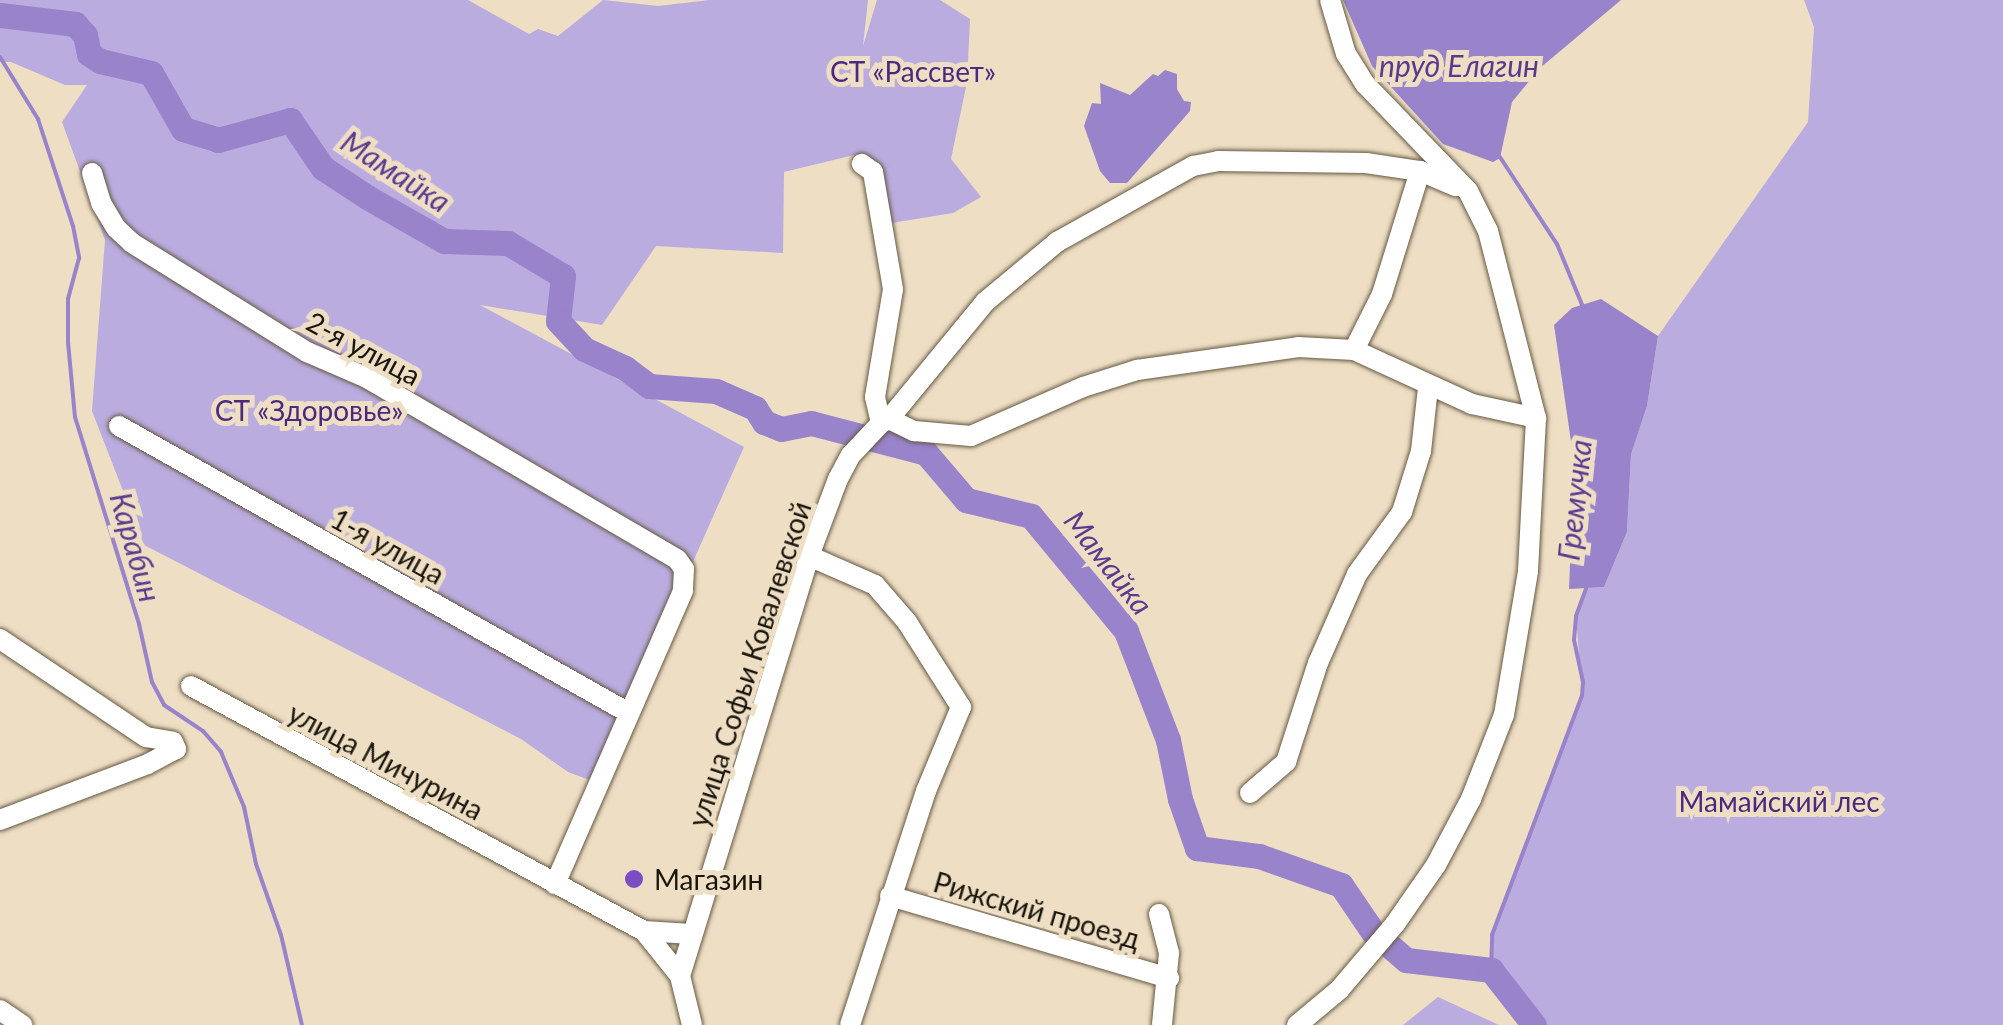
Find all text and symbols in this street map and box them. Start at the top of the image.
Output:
water label: пруд Елагин [1379,47,1539,83]
park label: СТ «Рассвет» [830,54,996,88]
water label: Мамайка [335,123,457,219]
street label: 2-я улица [301,304,427,392]
park label: СТ «Здоровье» [215,393,403,427]
water label: Гремучка [1550,438,1598,562]
water label: Карабин [103,488,169,606]
street label: улица Софьи Ковалевской [680,497,818,831]
street label: 1-я улица [326,501,450,591]
water label: Мамайка [1057,503,1161,621]
street label: улица Мичурина [283,695,489,827]
park label: Мамайский лес [1678,784,1880,818]
place label: Магазин [654,862,763,896]
street label: Рижский проезд [930,864,1144,956]
marker: Магазин [623,868,645,890]

